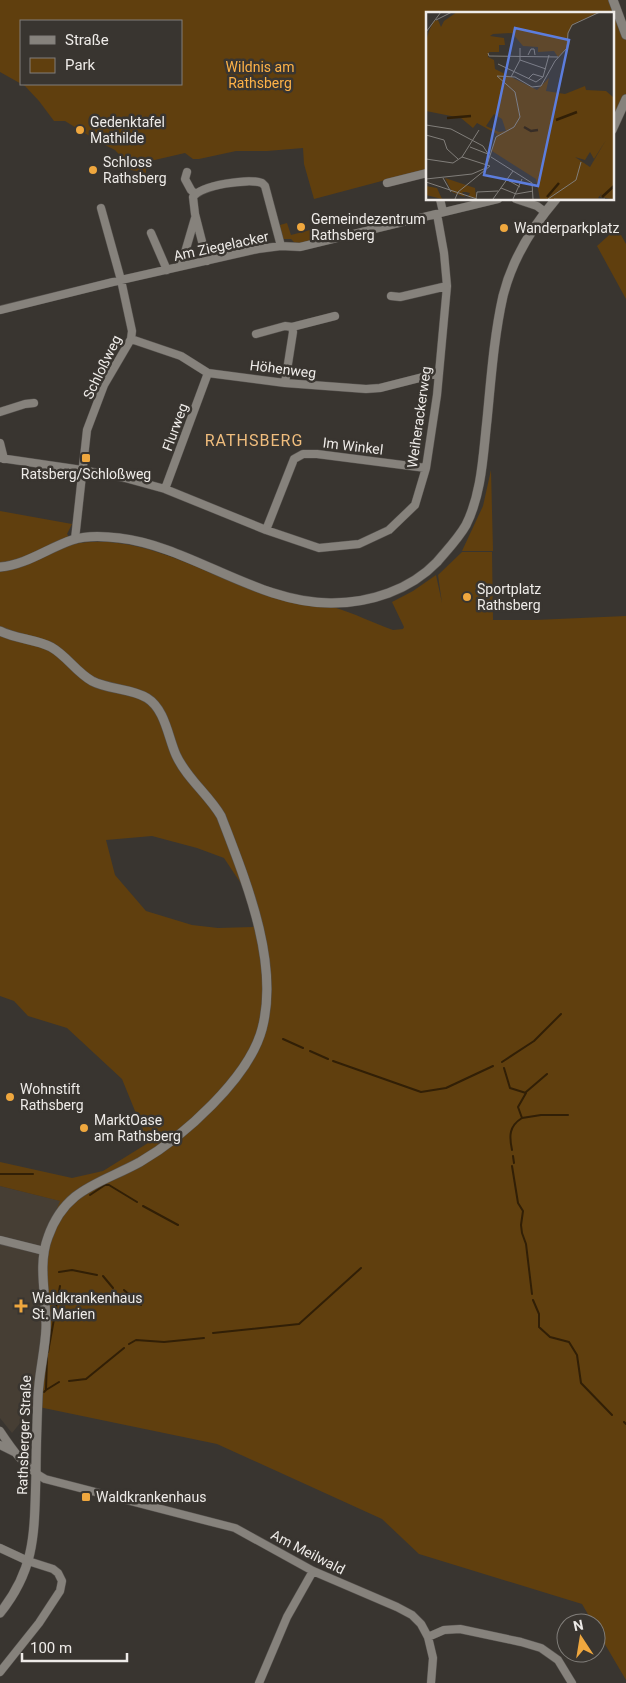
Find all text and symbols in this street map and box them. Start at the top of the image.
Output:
inset map [426,12,614,200]
legend [20,20,182,85]
text: Straße [65,31,109,49]
text: Park [65,56,96,74]
park label: Wildnis am Rathsberg [226,59,294,91]
place label: Gedenktafel Mathilde [90,114,165,146]
marker: Gedenktafel Mathilde [74,124,86,136]
place label: Schloss Rathsberg [103,154,167,186]
marker: Schloss Rathsberg [87,164,99,176]
place label: Gemeindezentrum Rathsberg [311,211,425,243]
place label: Wanderparkplatz [514,220,619,236]
marker: Gemeindezentrum Rathsberg [295,221,307,233]
marker: Wanderparkplatz [498,222,510,234]
street label: Am Ziegelacker [172,228,270,264]
street label: Schloßweg [80,333,124,401]
street label: Höhenweg [249,357,317,381]
street label: Weiherackerweg [404,365,434,469]
street label: Flurweg [159,401,191,453]
district label: RATHSBERG [205,431,303,450]
street label: Im Winkel [322,434,384,458]
marker: Ratsberg/Schloßweg [80,452,92,464]
place label: Ratsberg/Schloßweg [21,466,151,482]
place label: Sportplatz Rathsberg [477,581,541,613]
marker: Sportplatz Rathsberg [461,591,473,603]
place label: Wohnstift Rathsberg [20,1081,84,1113]
marker: Wohnstift Rathsberg [4,1091,16,1103]
place label: MarktOase am Rathsberg [94,1112,181,1144]
marker: MarktOase am Rathsberg [78,1122,90,1134]
place label: Waldkrankenhaus St. Marien [32,1290,142,1322]
marker: Waldkrankenhaus St. Marien [14,1299,28,1313]
street label: Rathsberger Straße [14,1375,34,1495]
place label: Waldkrankenhaus [96,1489,206,1505]
marker: Waldkrankenhaus [80,1491,92,1503]
street label: Am Meilwald [268,1527,348,1577]
north arrow [556,1613,606,1663]
text: N [572,1616,585,1634]
scale bar [22,1630,128,1662]
text: 100 m [30,1639,72,1657]

